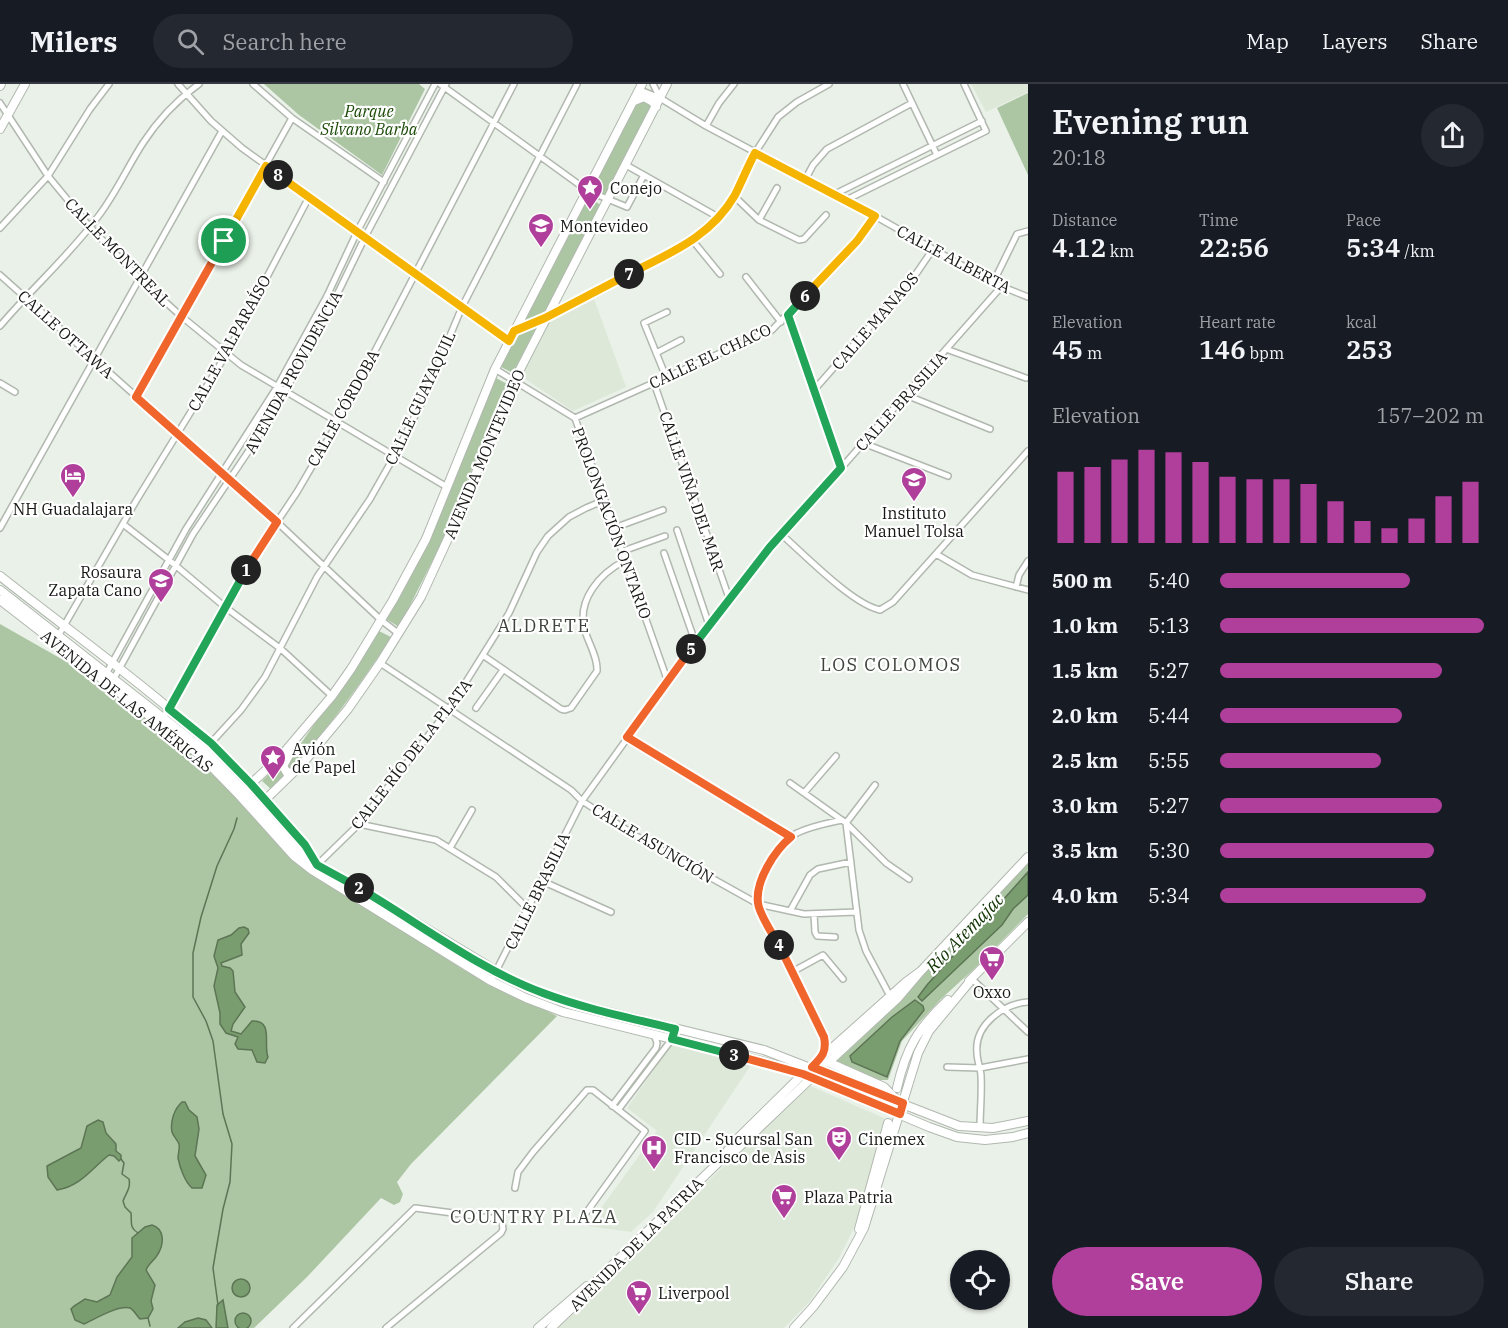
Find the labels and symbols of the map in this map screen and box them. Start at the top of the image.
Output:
park label: Parque Silvano Barba [320,101,418,139]
pin: 8 [263,160,293,190]
place icon: Conejo [575,173,605,211]
place label: Conejo [610,178,662,198]
street label: CALLE MONTREAL [61,193,175,311]
school or university icon: Montevideo [526,211,556,249]
pin [198,215,249,266]
place label: Montevideo [560,216,648,236]
street label: CALLE ALBERTA [893,220,1015,298]
pin: 7 [614,259,644,289]
street label: CALLE MANAOS [827,268,923,374]
street label: CALLE VALPARAÍSO [182,271,275,415]
pin: 6 [790,281,820,311]
street label: CALLE OTTAWA [14,286,118,382]
street label: AVENIDA PROVIDENCIA [240,287,346,457]
street label: CALLE EL CHACO [646,319,774,393]
street label: CALLE GUAYAQUIL [380,328,460,468]
street label: CALLE CÓRDOBA [302,345,383,470]
street label: CALLE BRASILIA [851,347,951,455]
street label: AVENIDA MONTEVIDEO [439,366,529,542]
street label: CALLE VIÑA DEL MAR [655,408,729,574]
street label: PROLONGACIÓN ONTARIO [568,424,657,622]
hotel icon: NH Guadalajara [58,461,88,499]
school or university icon: Instituto Manuel Tolsa [899,465,929,503]
place label: NH Guadalajara [13,499,133,519]
place label: Instituto Manuel Tolsa [864,503,964,541]
pin: 1 [231,555,261,585]
place label: Rosaura Zapata Cano [48,562,142,600]
school or university icon: Rosaura Zapata Cano [146,566,176,604]
district label: ALDRETE [497,614,591,637]
street label: AVENIDA DE LAS AMÉRICAS [37,625,218,777]
pin: 5 [676,634,706,664]
district label: LOS COLOMOS [820,653,962,676]
street label: CALLE RÍO DE LA PLATA [345,674,476,833]
place label: Avión de Papel [292,739,356,777]
place icon: Avión de Papel [258,743,288,781]
street label: CALLE ASUNCIÓN [588,798,718,887]
street label: CALLE BRASILIA [500,829,574,953]
pin: 2 [344,873,374,903]
water label: Río Atemajac [920,888,1009,978]
pin: 4 [764,930,794,960]
supermarket icon: Oxxo [977,944,1007,982]
place label: Oxxo [973,982,1011,1002]
pin: 3 [719,1040,749,1070]
theatre icon: Cinemex [824,1124,854,1162]
place label: CID - Sucursal San Francisco de Asis [674,1129,813,1167]
place label: Cinemex [858,1129,925,1149]
hospital icon: CID - Sucursal San Francisco de Asis [639,1133,669,1171]
street label: AVENIDA DE LA PATRIA [565,1173,707,1315]
supermarket icon: Plaza Patria [769,1182,799,1220]
place label: Plaza Patria [804,1187,893,1207]
district label: COUNTRY PLAZA [450,1205,618,1228]
supermarket icon: Liverpool [624,1278,654,1316]
place label: Liverpool [658,1283,730,1303]

